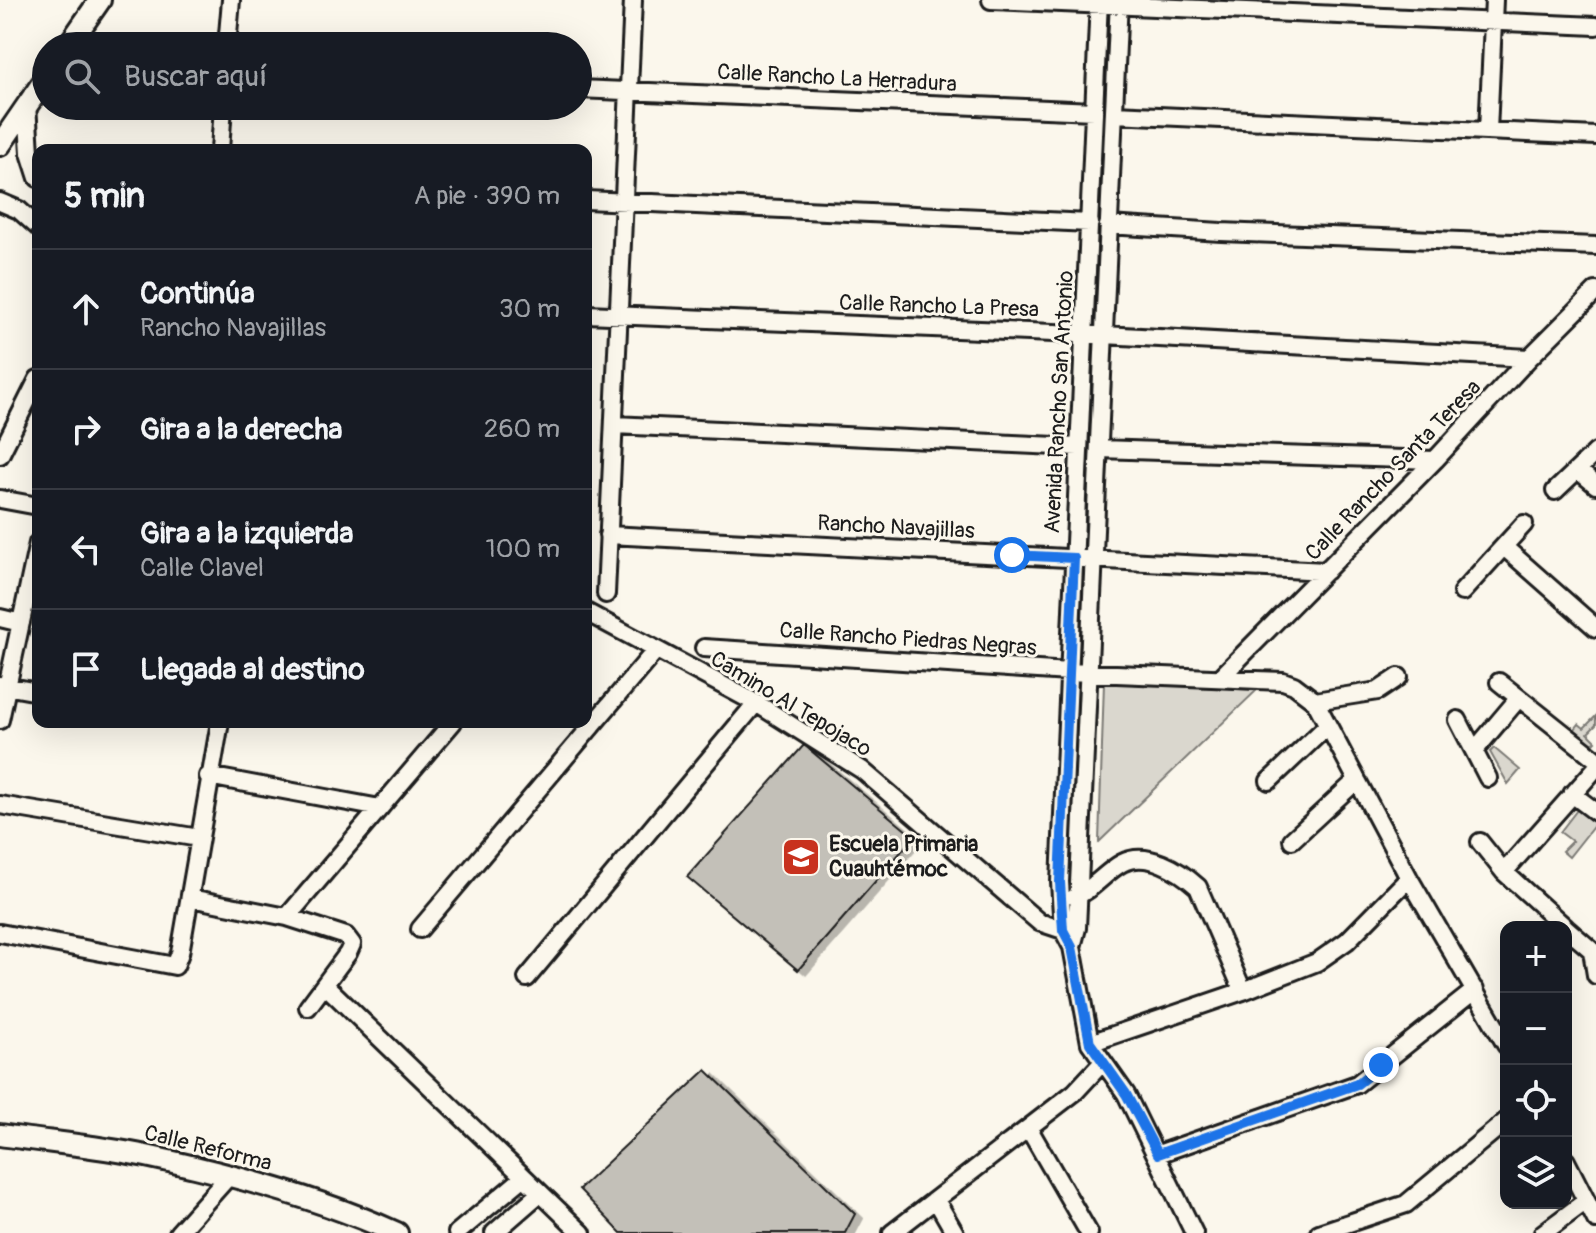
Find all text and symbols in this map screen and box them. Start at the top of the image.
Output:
search box [32,32,592,120]
icon: search [60,54,104,98]
text: Buscar aquí [124,58,267,95]
street label: Calle Rancho La Herradura [716,58,958,98]
text: 5 min [64,175,145,218]
text: A pie · 390 m [414,180,560,212]
street label: Avenida Rancho San Antonio [1038,270,1080,534]
text: Continúa [140,275,255,312]
icon: ahead [64,287,108,331]
street label: Calle Rancho La Presa [838,289,1040,323]
text: 30 m [499,293,560,325]
text: Rancho Navajillas [140,312,326,344]
street label: Calle Rancho Santa Teresa [1299,373,1487,567]
icon: right [64,407,108,451]
text: Gira a la derecha [140,411,342,448]
text: 260 m [484,413,560,445]
street label: Rancho Navajillas [817,509,976,545]
text: Gira a la izquierda [140,515,353,552]
icon: left [64,527,108,571]
text: 100 m [486,533,560,565]
route start [994,537,1030,573]
text: Calle Clavel [140,552,264,584]
street label: Calle Rancho Piedras Negras [778,616,1038,662]
street label: Camino Al Tepojaco [705,645,877,763]
icon: arrive [64,647,108,691]
text: Llegada al destino [140,651,365,688]
place label: Escuela Primaria Cuauhtémoc [829,830,978,883]
school or university icon: Escuela Primaria Cuauhtémoc [780,836,822,878]
map controls [1500,921,1572,1209]
button: + [1500,921,1572,993]
button: − [1500,993,1572,1065]
route end [1363,1047,1399,1083]
button: locate [1500,1065,1572,1137]
street label: Calle Reforma [141,1119,275,1177]
button: layers [1500,1137,1572,1209]

